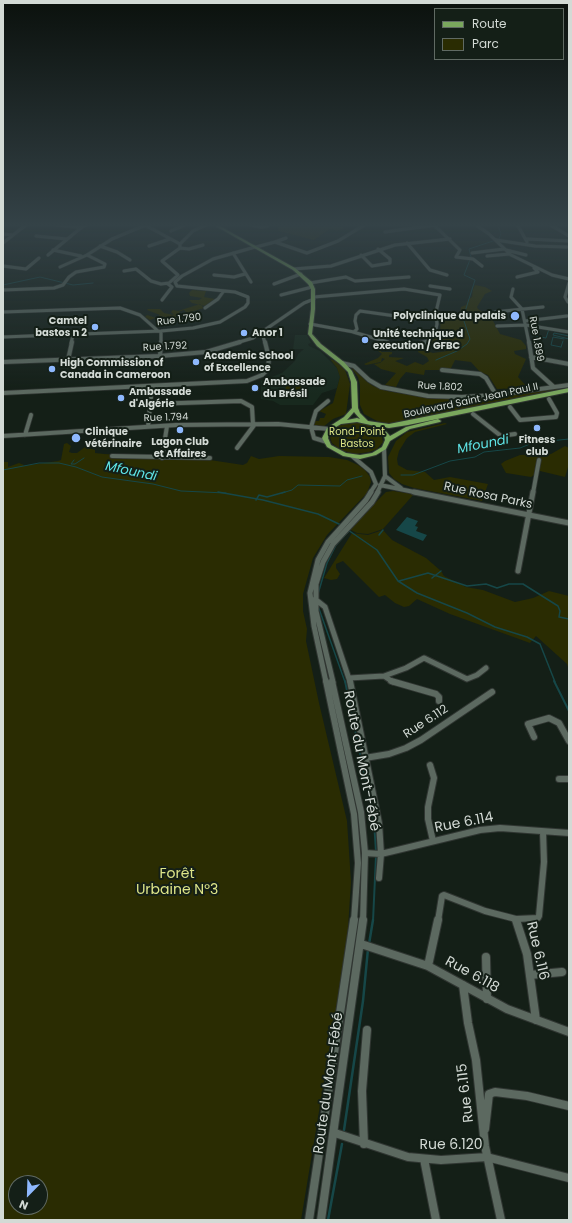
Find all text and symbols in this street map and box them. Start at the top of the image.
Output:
legend [434,8,564,60]
text: Route [472,15,506,32]
text: Parc [472,35,499,52]
place label: Polyclinique du palais [393,310,506,322]
marker: Polyclinique du palais [509,310,521,322]
street label: Rue 1.790 [156,311,202,329]
place label: Camtel bastos n 2 [35,315,87,338]
street label: Rue 1.899 [526,316,546,362]
marker: Camtel bastos n 2 [90,322,100,332]
place label: Anor 1 [252,327,283,339]
marker: Anor 1 [239,328,249,338]
place label: Unité technique d execution / GFBC [373,328,463,352]
marker: Unité technique d execution / GFBC [360,335,370,345]
street label: Rue 1.792 [143,340,187,354]
place label: Academic School of Excellence [204,350,293,374]
place label: High Commission of Canada in Cameroon [60,357,170,380]
marker: Academic School of Excellence [191,357,201,367]
marker: High Commission of Canada in Cameroon [47,364,57,374]
place label: Ambassade du Brésil [263,376,325,400]
street label: Rue 1.802 [417,380,463,394]
street label: Boulevard Saint Jean Paul II [403,381,539,421]
marker: Ambassade du Brésil [250,383,260,393]
place label: Ambassade d'Algérie [129,386,191,410]
marker: Ambassade d'Algérie [116,393,126,403]
street label: Rue 1.794 [143,411,189,425]
marker: Fitness club [532,423,542,433]
marker: Lagon Club et Affaires [175,425,185,435]
place label: Clinique vétérinaire [85,426,142,450]
park label: Rond-Point Bastos [329,426,385,450]
marker: Clinique vétérinaire [70,432,82,444]
water label: Mfoundi [456,432,510,458]
place label: Fitness club [519,434,555,458]
place label: Lagon Club et Affaires [151,436,209,460]
water label: Mfoundi [104,459,158,485]
street label: Rue Rosa Parks [442,480,534,512]
street label: Route du Mont-Fébé [339,689,383,833]
street label: Rue 6.112 [401,702,451,742]
street label: Rue 6.114 [433,809,495,837]
park label: Forêt Urbaine N°3 [136,866,218,898]
street label: Rue 6.116 [522,920,552,982]
street label: Rue 6.118 [442,953,502,997]
street label: Route du Mont-Fébé [311,1011,347,1155]
street label: Rue 6.115 [454,1062,478,1124]
street label: Rue 6.120 [419,1137,483,1153]
north arrow [8,1175,48,1215]
text: N [17,1196,31,1214]

